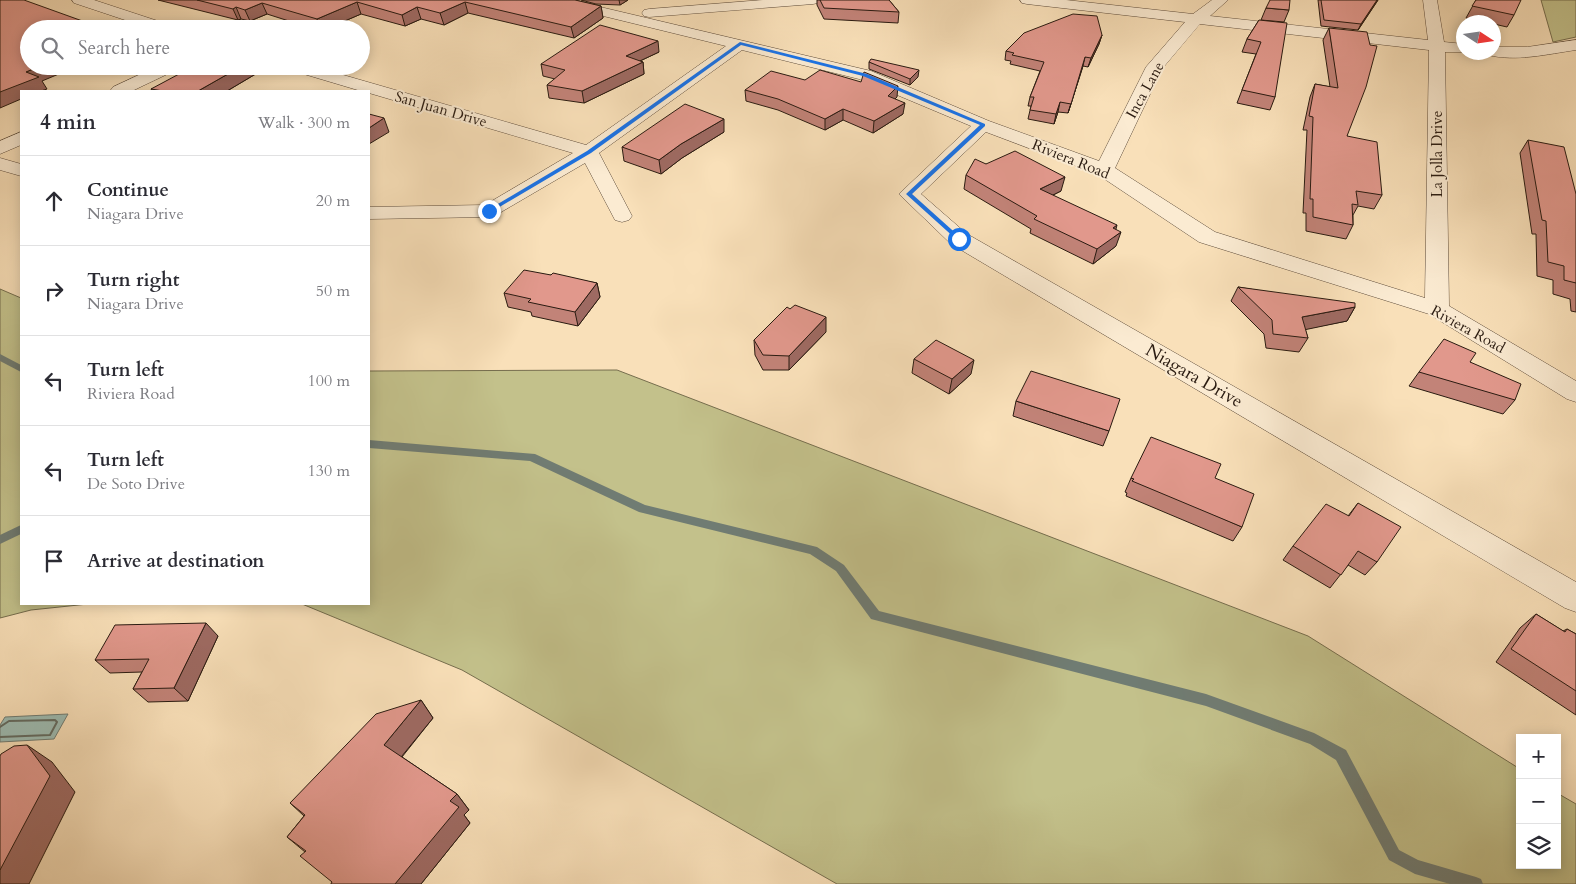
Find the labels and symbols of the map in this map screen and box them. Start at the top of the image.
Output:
north arrow [1456,15,1501,60]
street label: Inca Lane [1121,58,1169,122]
street label: San Juan Drive [393,86,490,132]
street label: La Jolla Drive [1427,110,1447,198]
street label: Riviera Road [1029,134,1113,184]
route end [478,200,501,223]
route start [948,228,971,251]
street label: Riviera Road [1427,300,1509,358]
street label: Niagara Drive [1141,338,1247,414]

